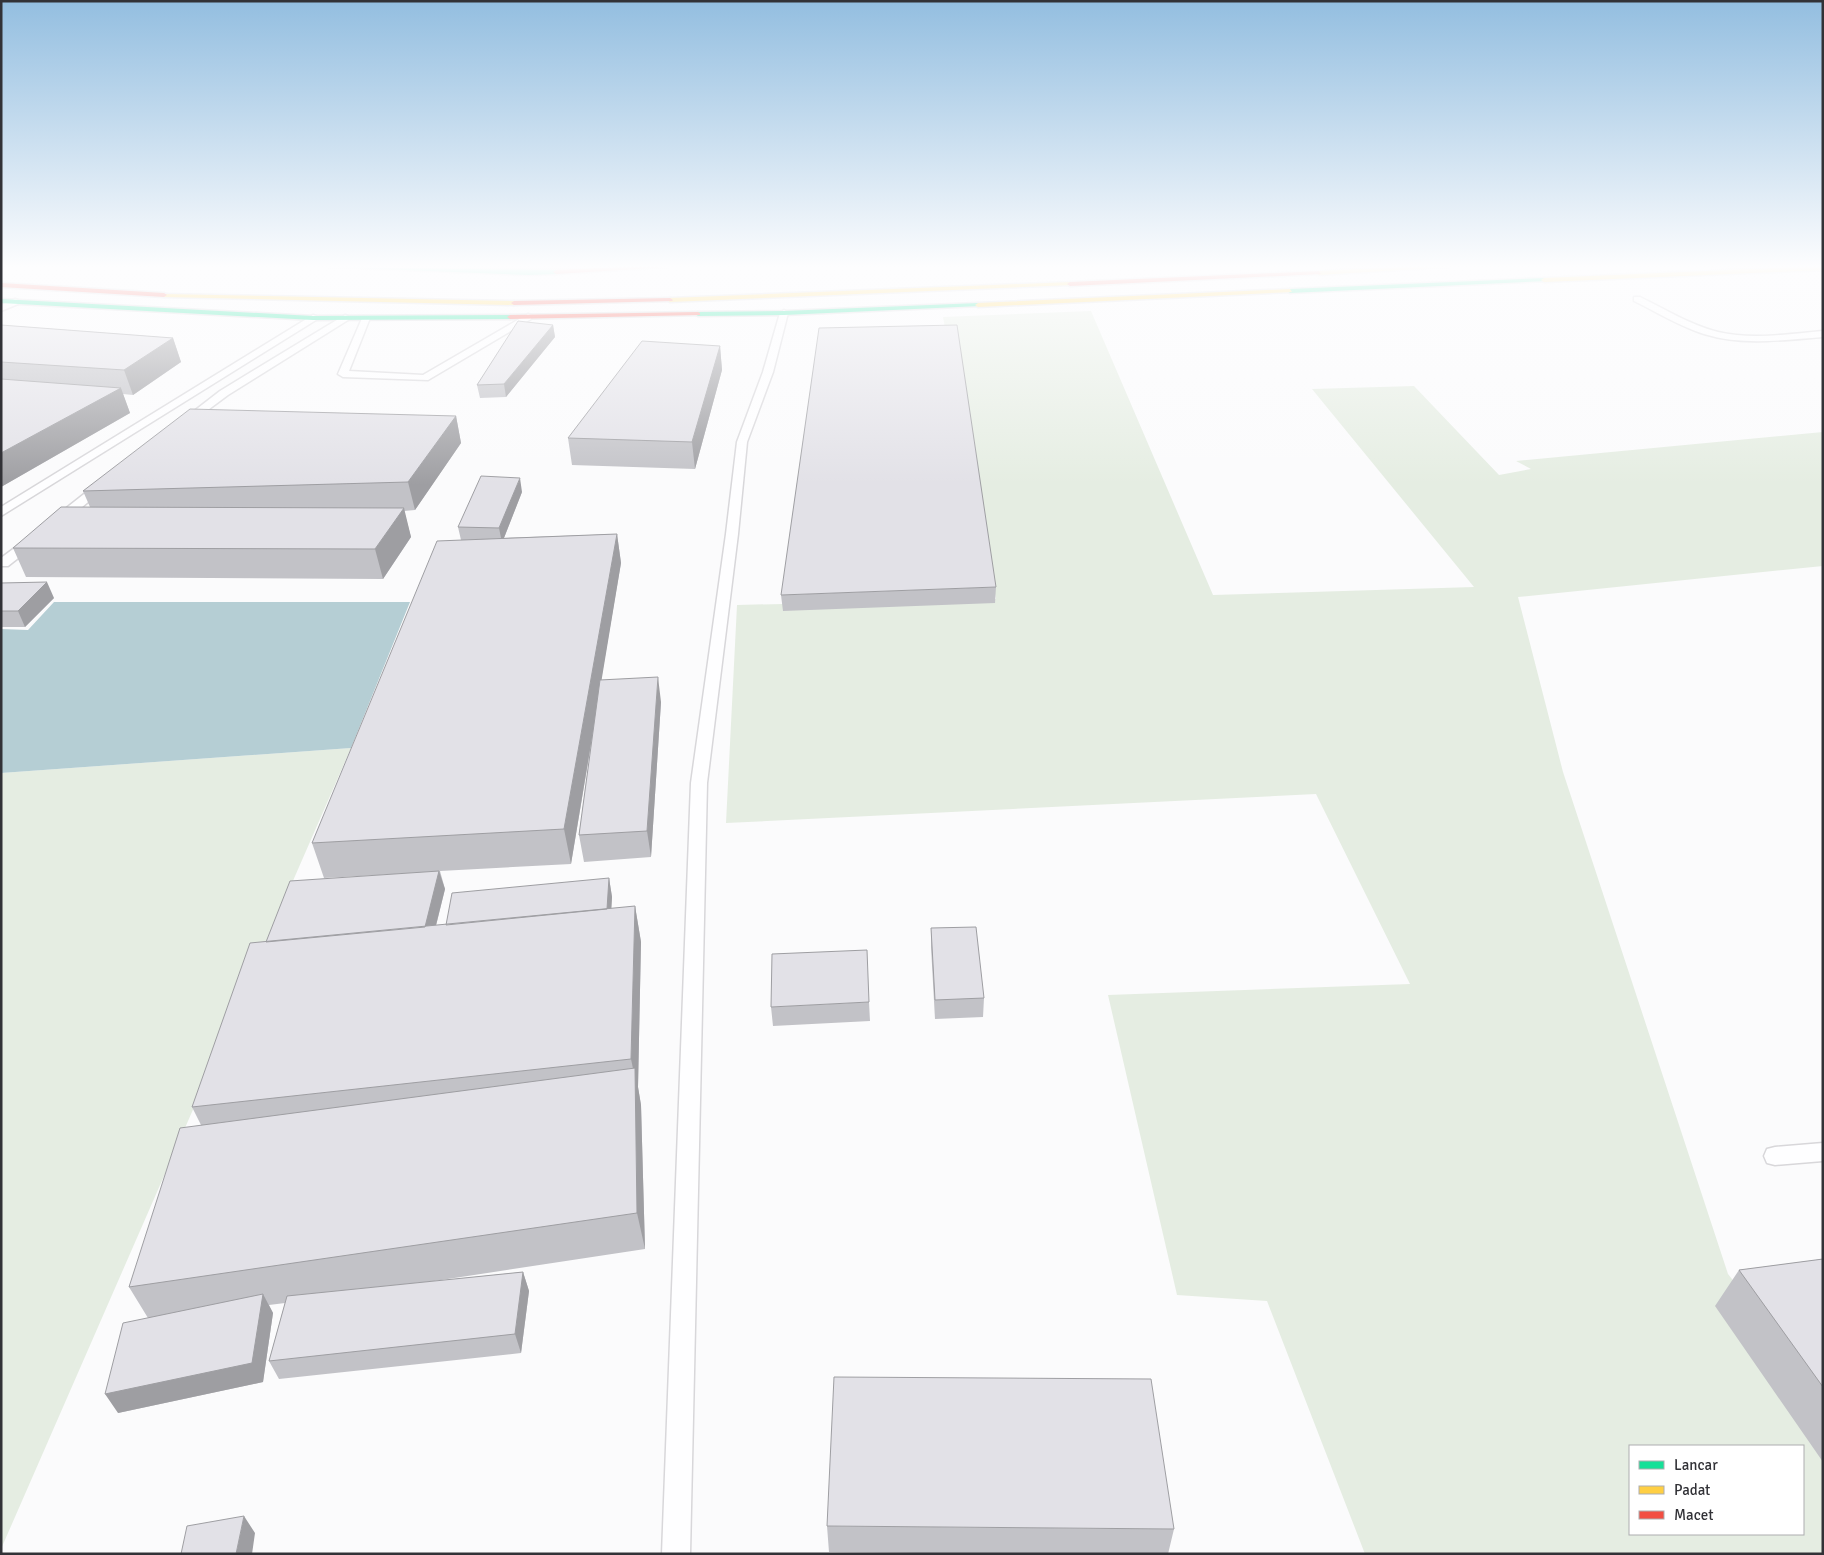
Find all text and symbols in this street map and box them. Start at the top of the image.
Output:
legend [1629,1445,1804,1535]
text: Lancar [1674,1456,1718,1474]
text: Padat [1674,1481,1710,1499]
text: Macet [1674,1506,1713,1524]

